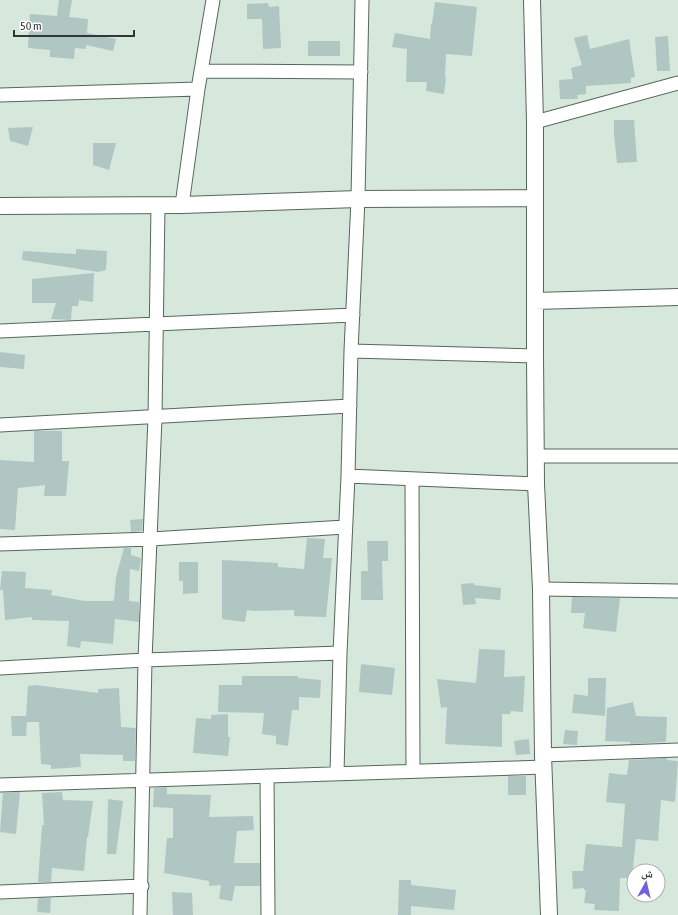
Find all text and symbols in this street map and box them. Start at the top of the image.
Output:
scale bar [14,12,134,38]
text: 50 m [20,19,42,33]
north arrow [626,863,666,903]
text: ش [640,866,654,882]

